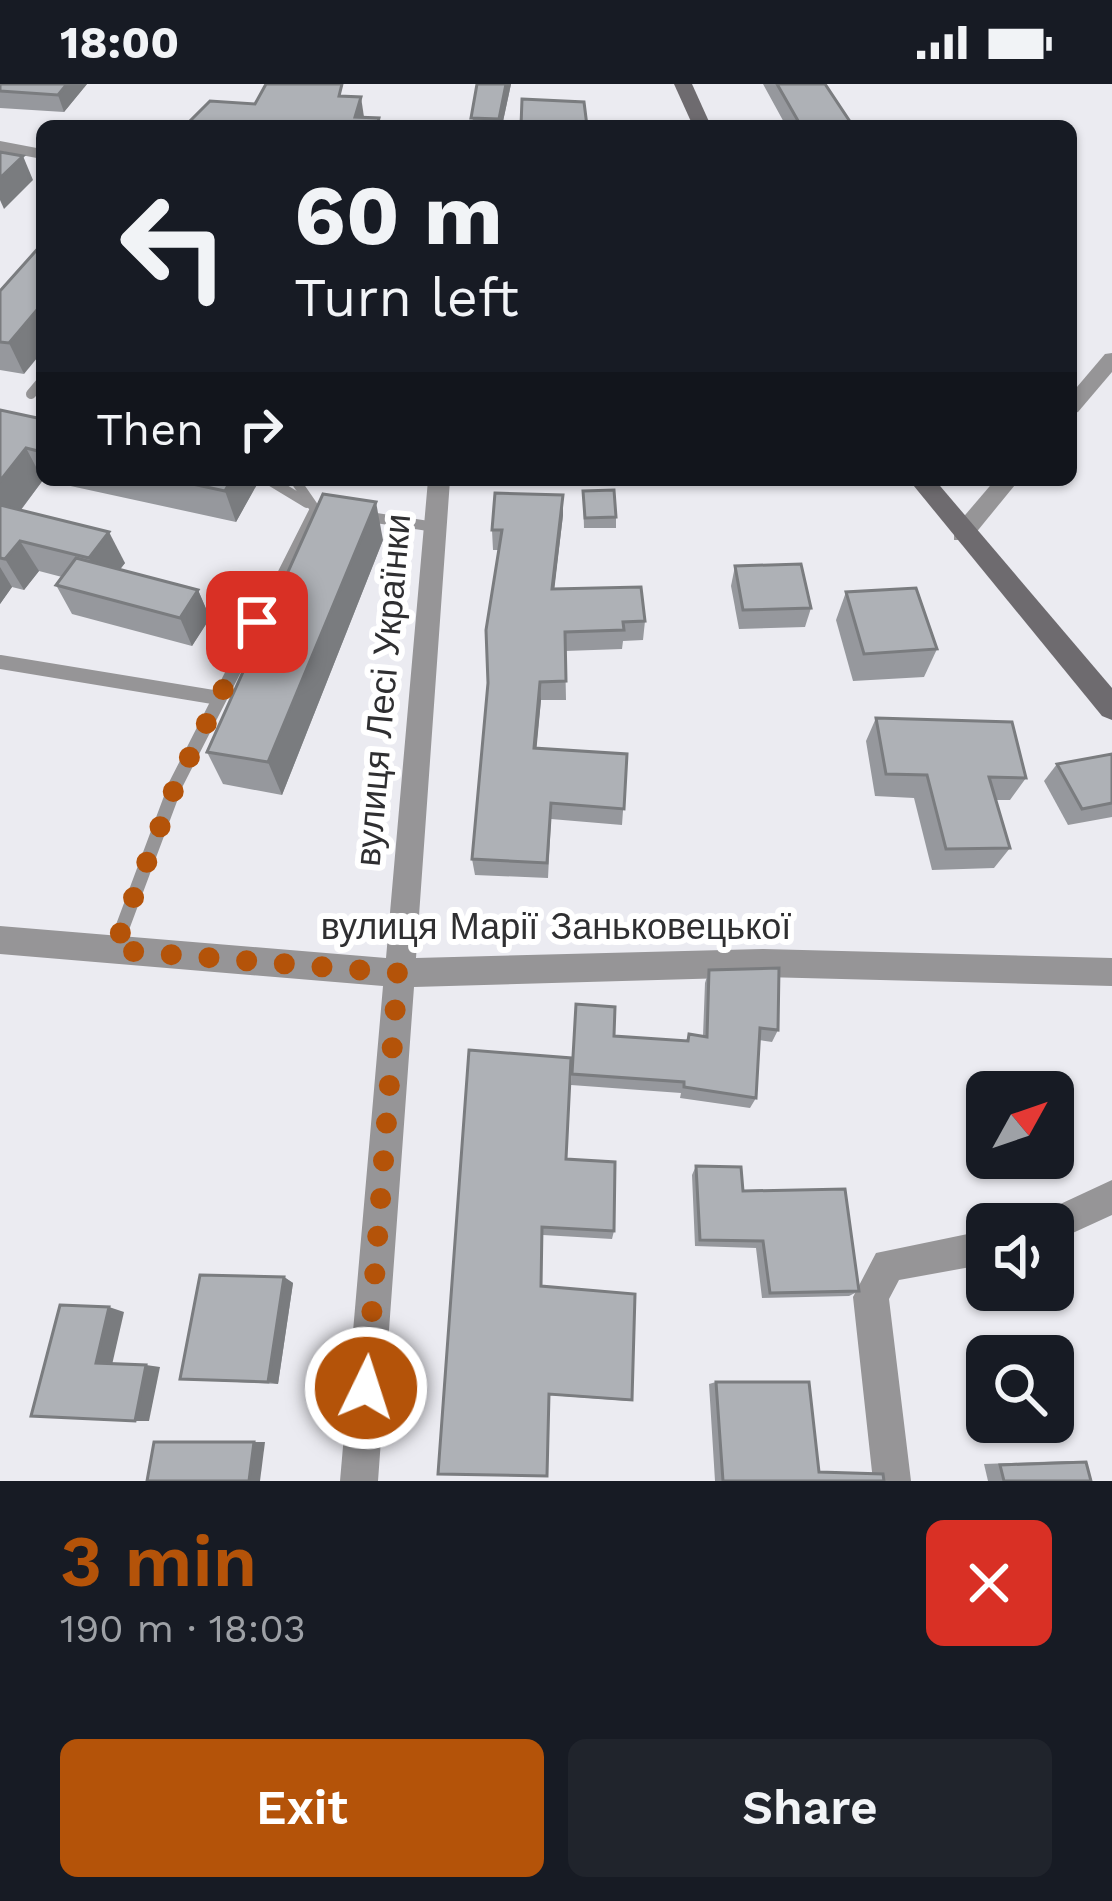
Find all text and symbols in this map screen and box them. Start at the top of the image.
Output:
text: 18:00 [60,16,179,69]
text: 60 m [294,166,503,264]
icon: left [96,168,252,324]
text: Turn left [294,266,519,329]
icon: right [228,396,294,462]
text: Then [96,403,204,456]
street label: вулиця Лесі Українки [347,512,419,868]
pin [206,571,308,673]
icon: arrive [224,589,290,655]
street label: вулиця Марії Заньковецької [321,906,791,948]
north arrow [966,1071,1074,1179]
map controls [966,1071,1074,1443]
button: sound [966,1203,1074,1311]
position arrow [303,1325,429,1451]
button: search [966,1335,1074,1443]
text: 3 min [60,1519,257,1603]
button: close [926,1520,1052,1646]
text: 190 m · 18:03 [60,1606,306,1651]
button: Exit [60,1739,544,1877]
button: Share [568,1739,1052,1877]

